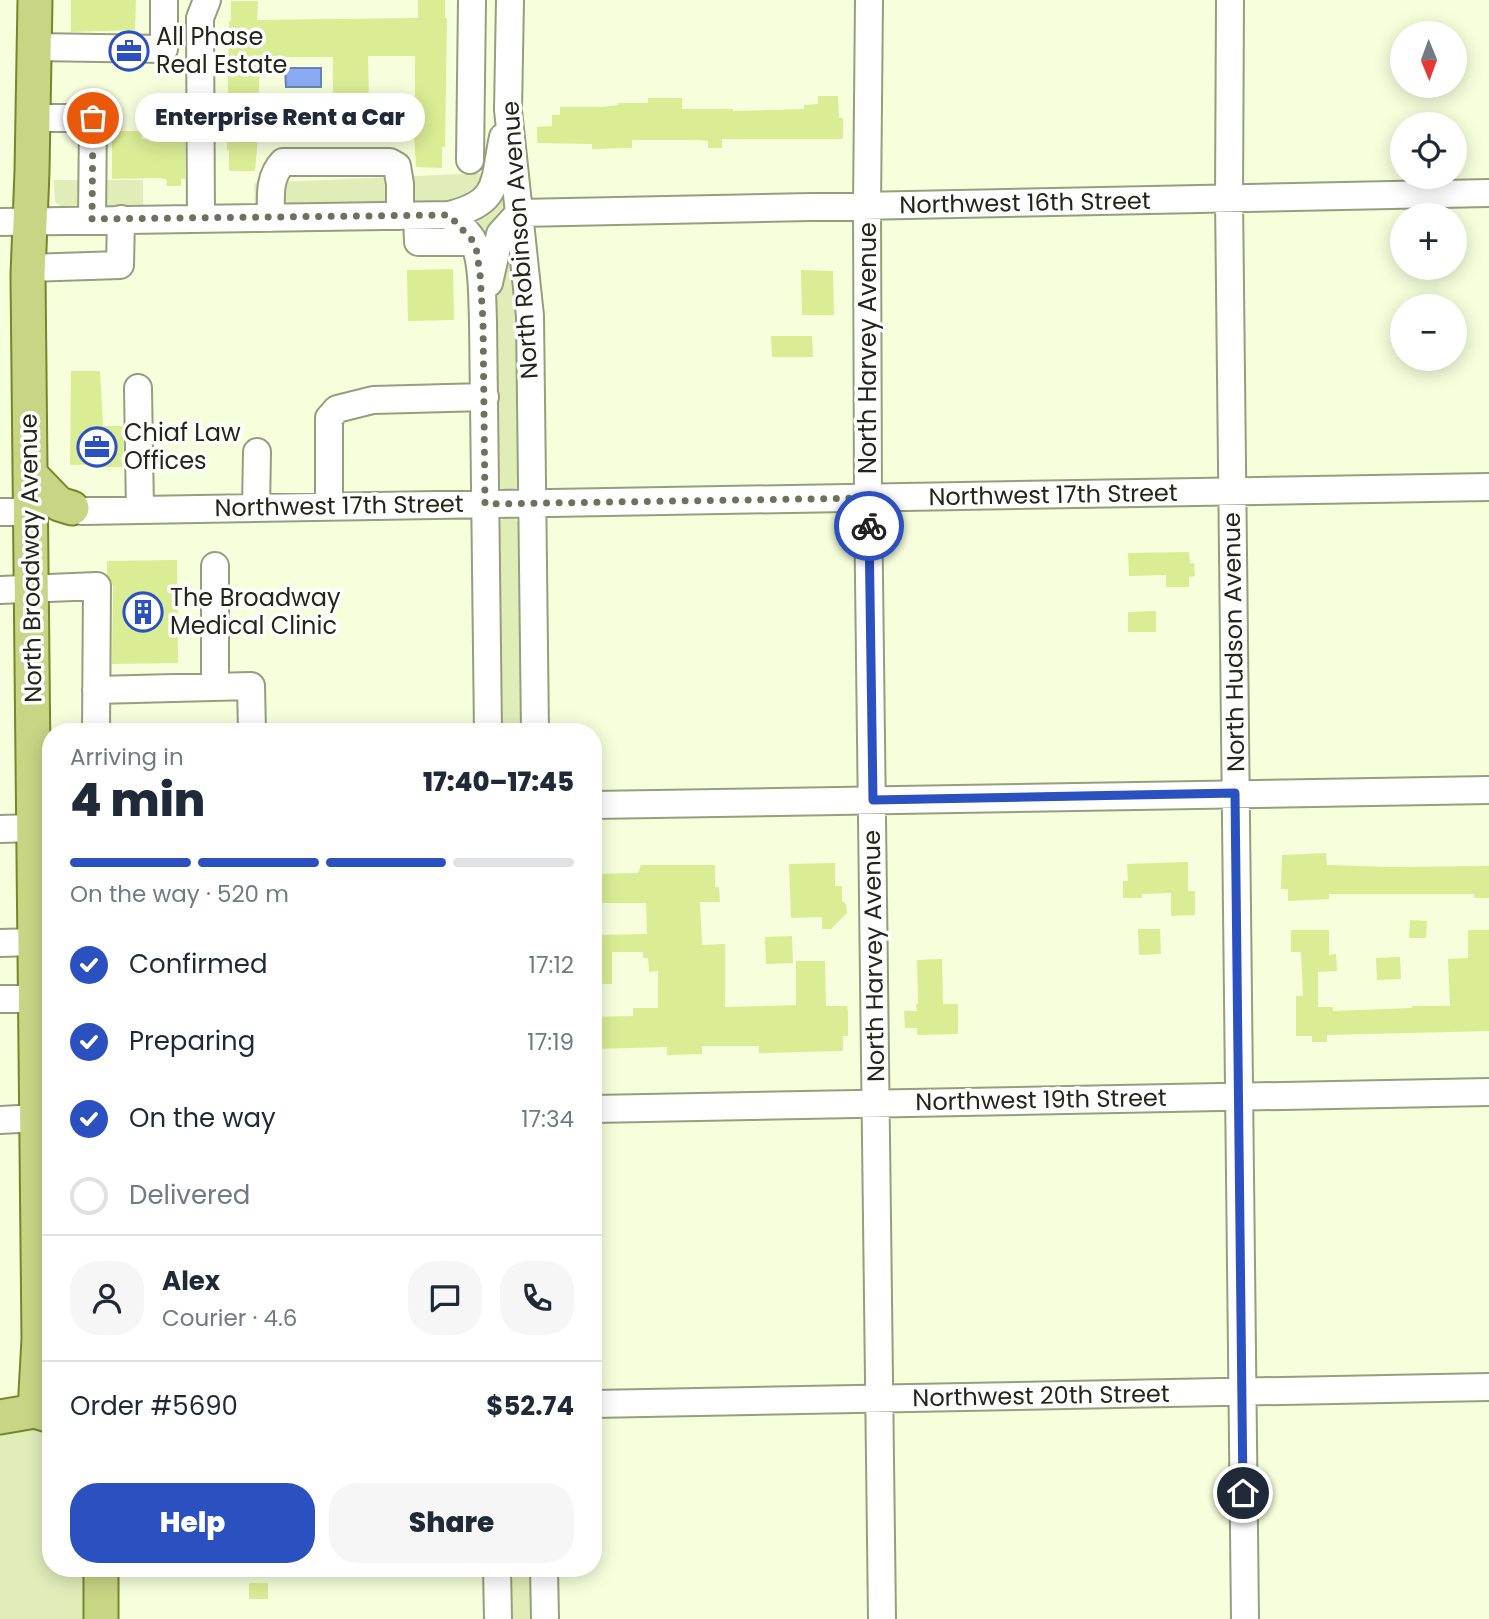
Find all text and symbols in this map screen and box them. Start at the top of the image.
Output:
place label: All Phase Real Estate [156,20,287,81]
north arrow [1390,21,1466,98]
map controls [1390,21,1467,371]
office icon: All Phase Real Estate [108,30,150,72]
pin [63,88,123,148]
callout: Enterprise Rent a Car [135,94,426,142]
icon: bag [74,99,112,137]
street label: North Robinson Avenue [493,100,546,380]
text: Enterprise Rent a Car [155,101,405,133]
button: locate [1390,112,1467,189]
street label: Northwest 16th Street [899,184,1151,221]
button: + [1390,203,1467,280]
street label: North Harvey Avenue [851,222,884,474]
button: − [1390,294,1467,371]
street label: North Broadway Avenue [11,413,50,703]
place label: Chiaf Law Offices [124,416,241,477]
office icon: Chiaf Law Offices [76,426,118,468]
street label: Northwest 17th Street [928,476,1178,513]
street label: Northwest 17th Street [214,487,464,524]
courier [834,491,904,561]
icon: bike [850,507,888,545]
street label: North Hudson Avenue [1215,512,1252,772]
place label: The Broadway Medical Clinic [170,581,341,642]
building icon: The Broadway Medical Clinic [122,591,164,633]
text: Arriving in [70,741,184,773]
text: 17:40–17:45 [423,764,574,800]
text: 4 min [70,768,205,832]
street label: North Harvey Avenue [855,830,892,1082]
text: On the way · 520 m [70,878,289,910]
icon: check [70,946,108,984]
text: Confirmed [129,946,267,982]
text: 17:12 [529,949,574,981]
icon: check [70,1023,108,1061]
text: Preparing [129,1023,255,1059]
text: 17:19 [527,1026,574,1058]
street label: Northwest 19th Street [915,1081,1167,1118]
icon: check [70,1100,108,1138]
text: On the way [129,1100,276,1136]
text: 17:34 [521,1103,574,1135]
text: Delivered [129,1177,250,1213]
button: person [70,1261,144,1335]
button: chat [408,1261,482,1335]
button: phone [500,1261,574,1335]
text: Alex [162,1263,220,1299]
text: Courier · 4.6 [162,1302,297,1334]
street label: Northwest 20th Street [912,1377,1170,1414]
text: Order #5690 [70,1388,238,1424]
text: $52.74 [486,1388,574,1424]
pin [1213,1463,1273,1523]
icon: home [1224,1474,1262,1512]
button: Help [70,1483,315,1563]
button: Share [329,1483,574,1563]

